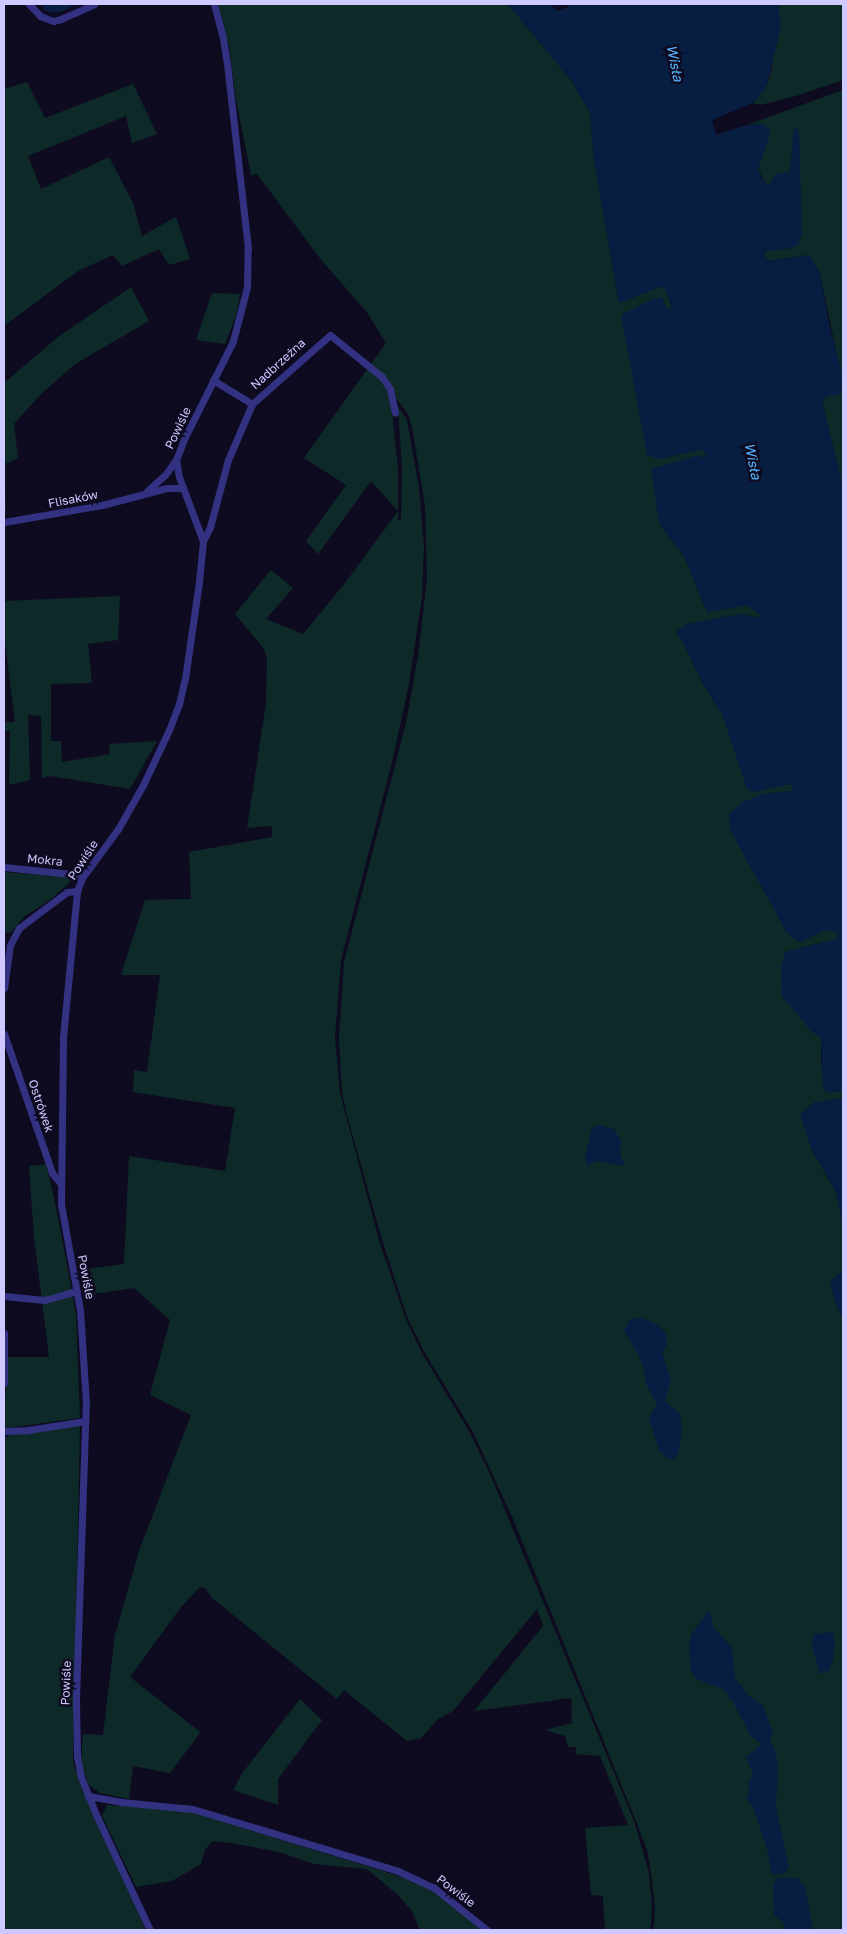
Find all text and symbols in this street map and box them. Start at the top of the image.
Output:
water label: Wisła [663,43,687,83]
street label: Nadbrzeżna [248,336,308,392]
street label: Powiśle [162,405,194,451]
water label: Wisła [741,441,765,481]
street label: Flisaków [47,487,99,511]
street label: Powiśle [65,837,101,883]
street label: Mokra [27,851,63,869]
street label: Ostrówek [25,1078,57,1134]
street label: Powiśle [75,1254,97,1300]
street label: Powiśle [58,1660,74,1706]
street label: Powiśle [434,1872,478,1910]

